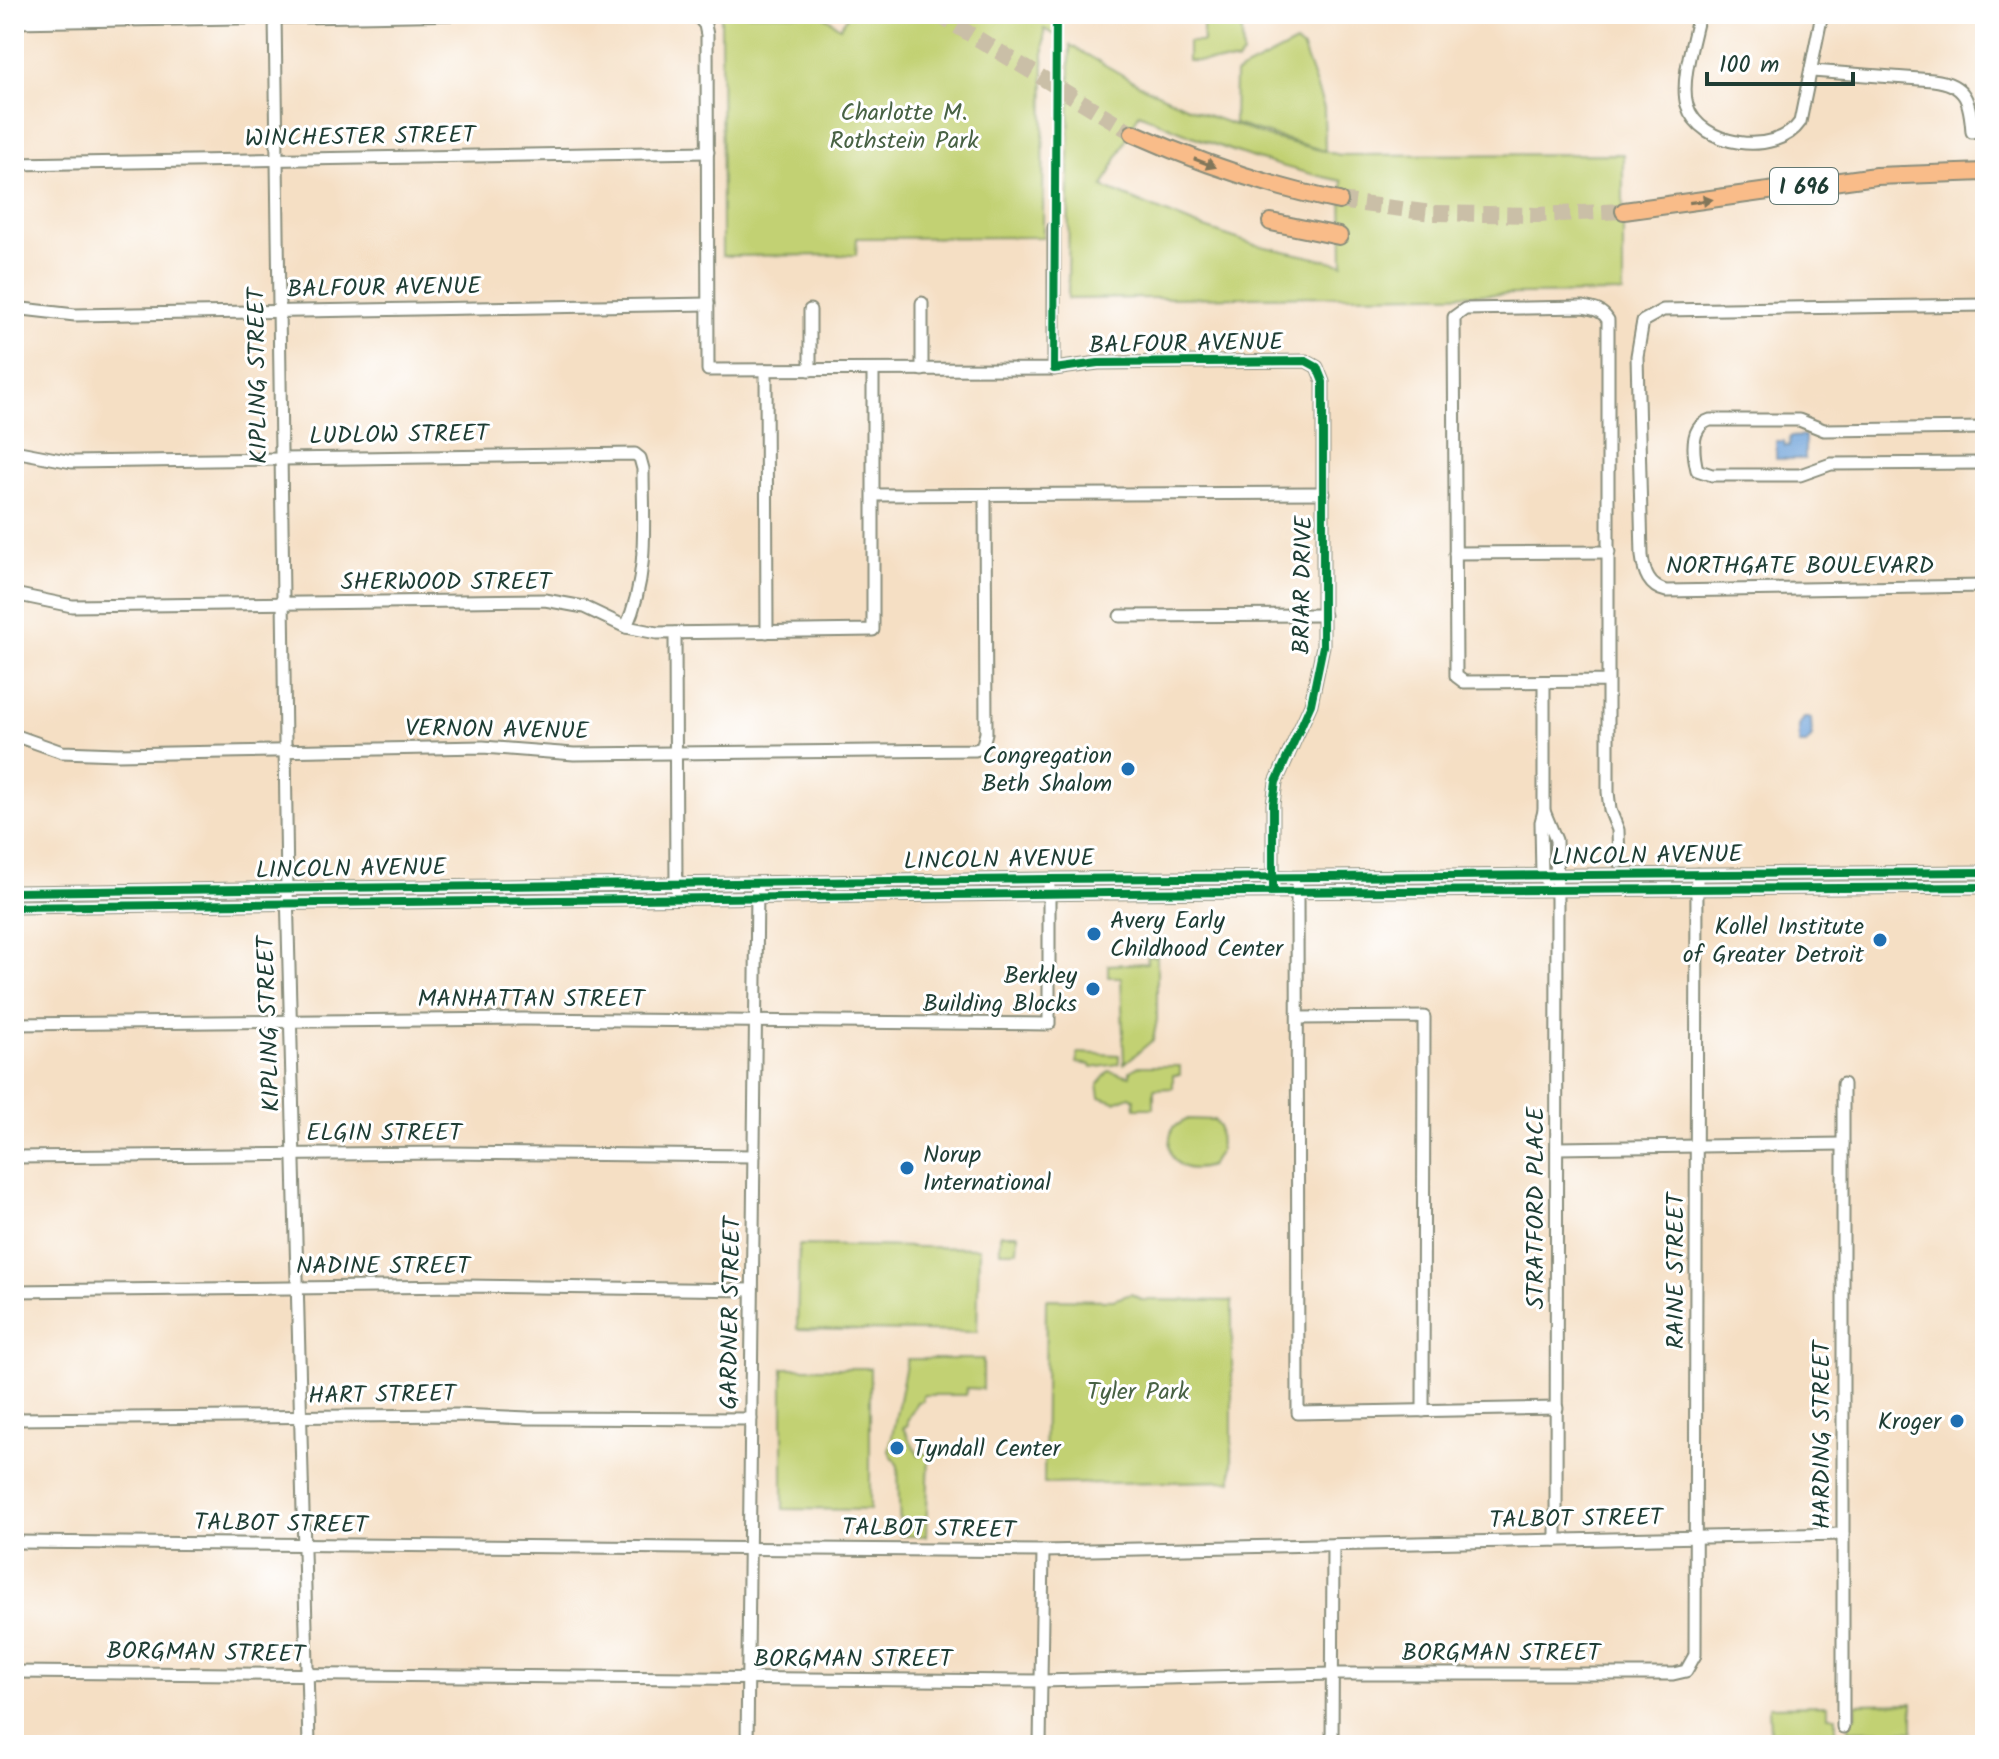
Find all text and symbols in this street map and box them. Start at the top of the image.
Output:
scale bar [1707,36,1853,86]
text: 100 m [1719,46,1779,85]
park label: Charlotte M. Rothstein Park [830,94,979,161]
street label: WINCHESTER STREET [244,116,478,159]
one-way arrow [1193,157,1217,170]
road number: I 696 [1770,168,1838,204]
one-way arrow [1689,194,1714,207]
street label: BALFOUR AVENUE [287,267,482,310]
street label: KIPLING STREET [237,285,280,464]
street label: BALFOUR AVENUE [1089,323,1284,366]
street label: LUDLOW STREET [309,414,491,457]
street label: BRIAR DRIVE [1283,514,1324,655]
street label: NORTHGATE BOULEVARD [1666,547,1934,586]
street label: SHERWOOD STREET [341,563,554,602]
street label: VERNON AVENUE [405,709,590,752]
place label: Congregation Beth Shalom [981,737,1112,804]
marker: Congregation Beth Shalom [1119,760,1137,778]
street label: LINCOLN AVENUE [1551,835,1744,878]
street label: LINCOLN AVENUE [903,839,1096,882]
street label: LINCOLN AVENUE [255,848,448,891]
place label: Avery Early Childhood Center [1110,902,1285,969]
place label: Kollel Institute of Greater Detroit [1683,908,1865,975]
marker: Avery Early Childhood Center [1085,925,1103,943]
marker: Kollel Institute of Greater Detroit [1871,931,1889,949]
street label: KIPLING STREET [247,933,292,1113]
place label: Berkley Building Blocks [923,957,1078,1024]
street label: MANHATTAN STREET [417,980,647,1019]
marker: Berkley Building Blocks [1084,980,1102,998]
street label: STRATFORD PLACE [1517,1106,1556,1309]
street label: ELGIN STREET [306,1114,464,1153]
place label: Norup International [923,1136,1051,1203]
marker: Norup International [898,1159,916,1177]
street label: RAINE STREET [1657,1191,1696,1349]
street label: GARDNER STREET [710,1214,753,1410]
street label: NADINE STREET [296,1247,472,1286]
street label: HARDING STREET [1803,1339,1842,1529]
park label: Tyler Park [1087,1373,1190,1412]
street label: HART STREET [308,1375,458,1416]
place label: Kroger [1878,1403,1943,1442]
marker: Kroger [1948,1412,1966,1430]
place label: Tyndall Center [913,1430,1063,1469]
marker: Tyndall Center [888,1439,906,1457]
street label: TALBOT STREET [1489,1498,1665,1541]
street label: TALBOT STREET [194,1503,370,1546]
street label: TALBOT STREET [842,1508,1018,1551]
street label: BORGMAN STREET [106,1632,308,1675]
street label: BORGMAN STREET [1402,1634,1602,1673]
street label: BORGMAN STREET [754,1640,954,1679]

